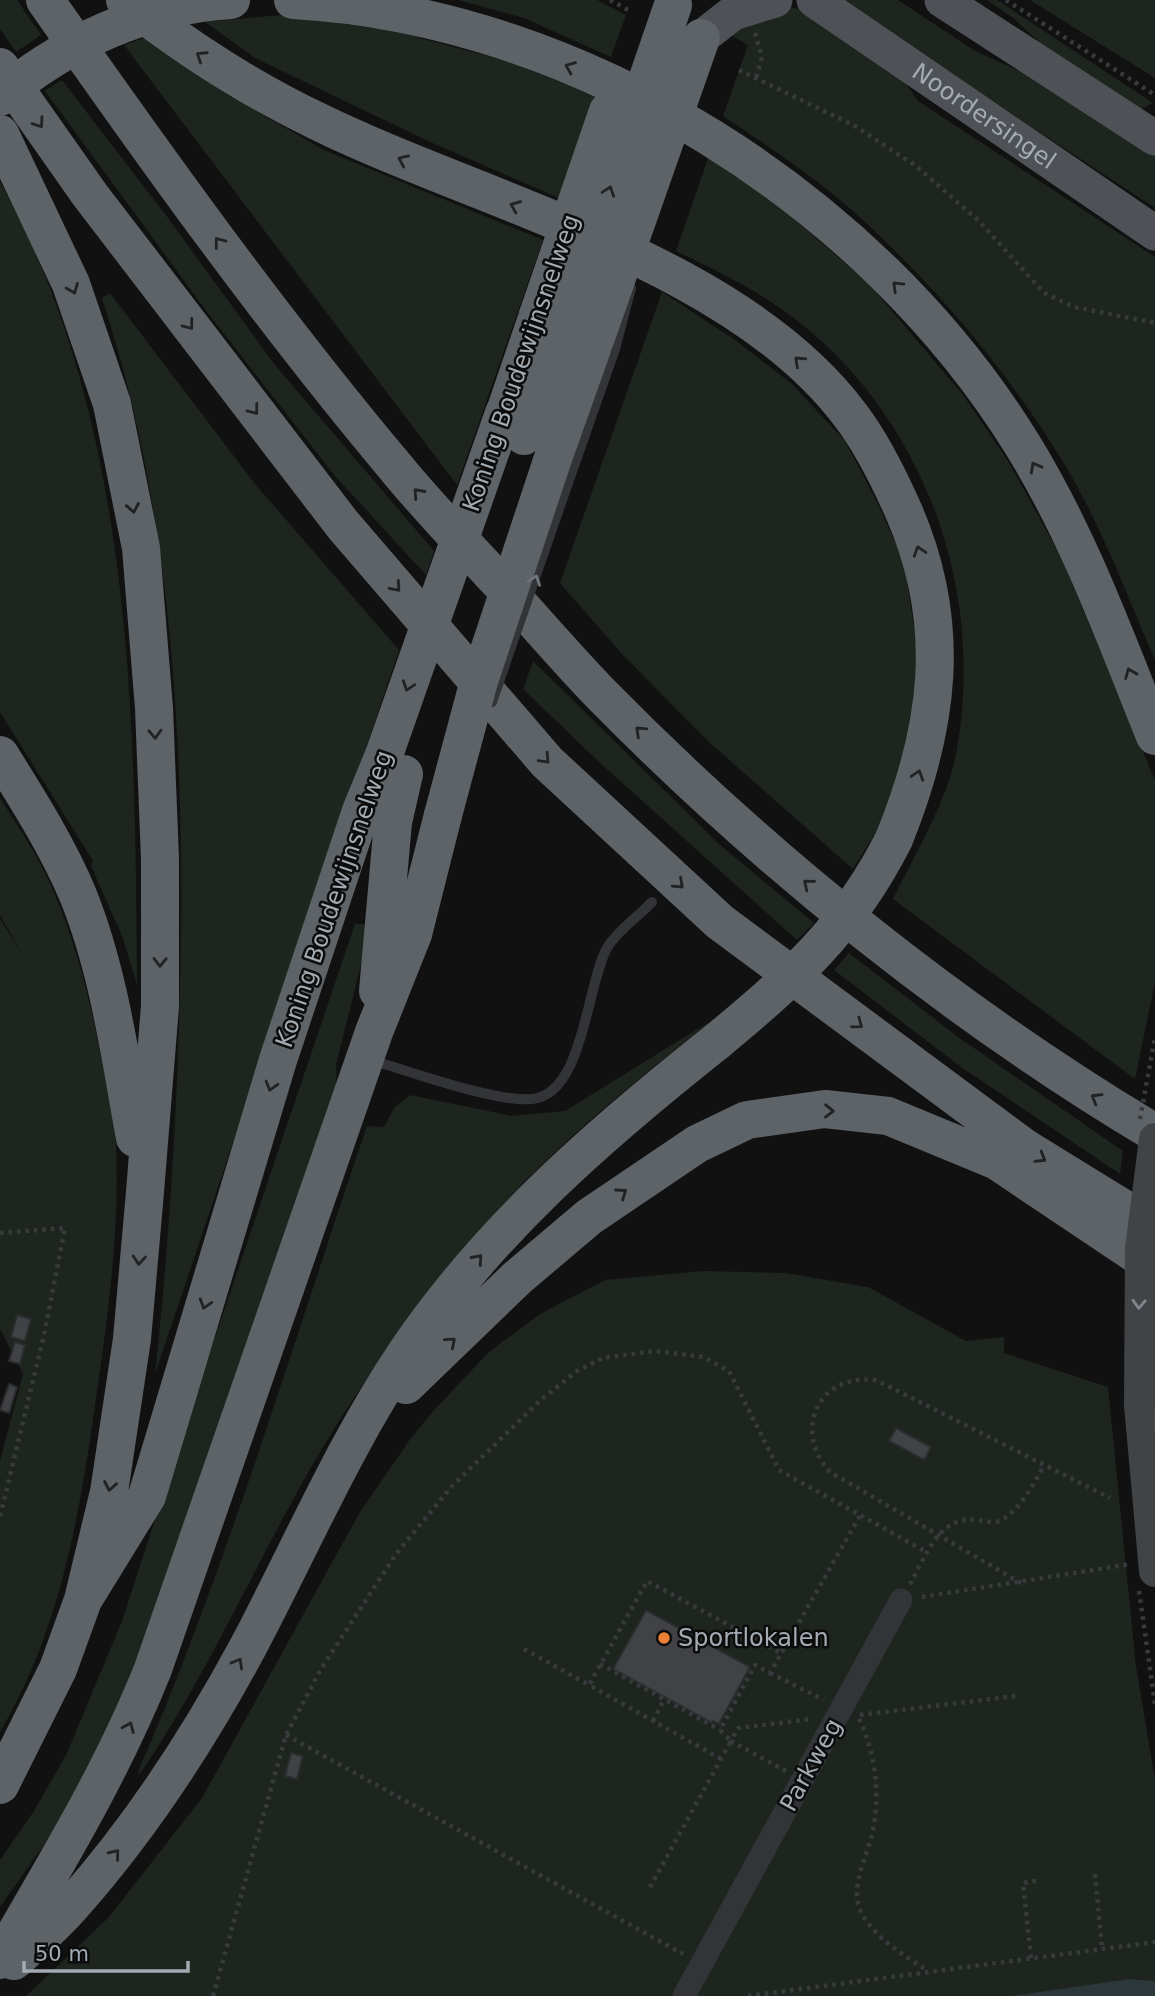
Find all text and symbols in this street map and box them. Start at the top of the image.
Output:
one-way arrow [196,52,209,64]
street label: Noordersingel [907,57,1061,175]
one-way arrow [565,61,577,75]
one-way arrow [31,115,43,128]
one-way arrow [398,154,410,168]
one-way arrow [601,186,615,198]
one-way arrow [510,200,522,214]
street label: Koning Boudewijnsnelweg [457,211,585,515]
one-way arrow [214,238,227,250]
one-way arrow [65,282,79,294]
one-way arrow [892,282,905,295]
one-way arrow [181,317,194,330]
one-way arrow [794,356,807,369]
one-way arrow [246,402,259,414]
one-way arrow [1029,461,1043,474]
one-way arrow [414,488,426,501]
one-way arrow [125,502,140,514]
one-way arrow [912,545,927,557]
one-way arrow [526,575,540,587]
one-way arrow [388,579,400,592]
one-way arrow [1124,668,1138,680]
one-way arrow [402,679,416,691]
one-way arrow [635,726,648,739]
one-way arrow [148,729,163,740]
street label: Koning Boudewijnsnelweg [270,747,398,1051]
one-way arrow [537,751,550,764]
one-way arrow [909,769,924,781]
one-way arrow [671,875,684,888]
one-way arrow [804,880,817,892]
one-way arrow [153,956,168,967]
one-way arrow [850,1016,863,1028]
one-way arrow [265,1080,279,1092]
one-way arrow [1091,1094,1104,1107]
one-way arrow [824,1103,835,1118]
one-way arrow [1034,1150,1047,1163]
one-way arrow [614,1189,627,1201]
one-way arrow [470,1254,482,1267]
one-way arrow [132,1255,147,1266]
one-way arrow [199,1297,214,1309]
one-way arrow [1132,1299,1147,1310]
one-way arrow [442,1338,455,1350]
one-way arrow [103,1480,118,1492]
place label: Sportlokalen [678,1624,829,1652]
marker: Sportlokalen [656,1630,672,1646]
one-way arrow [230,1658,243,1671]
street label: Parkweg [774,1714,848,1816]
one-way arrow [121,1722,135,1734]
one-way arrow [107,1849,119,1862]
scale bar [24,1930,189,1974]
text: 50 m [35,1942,89,1966]

